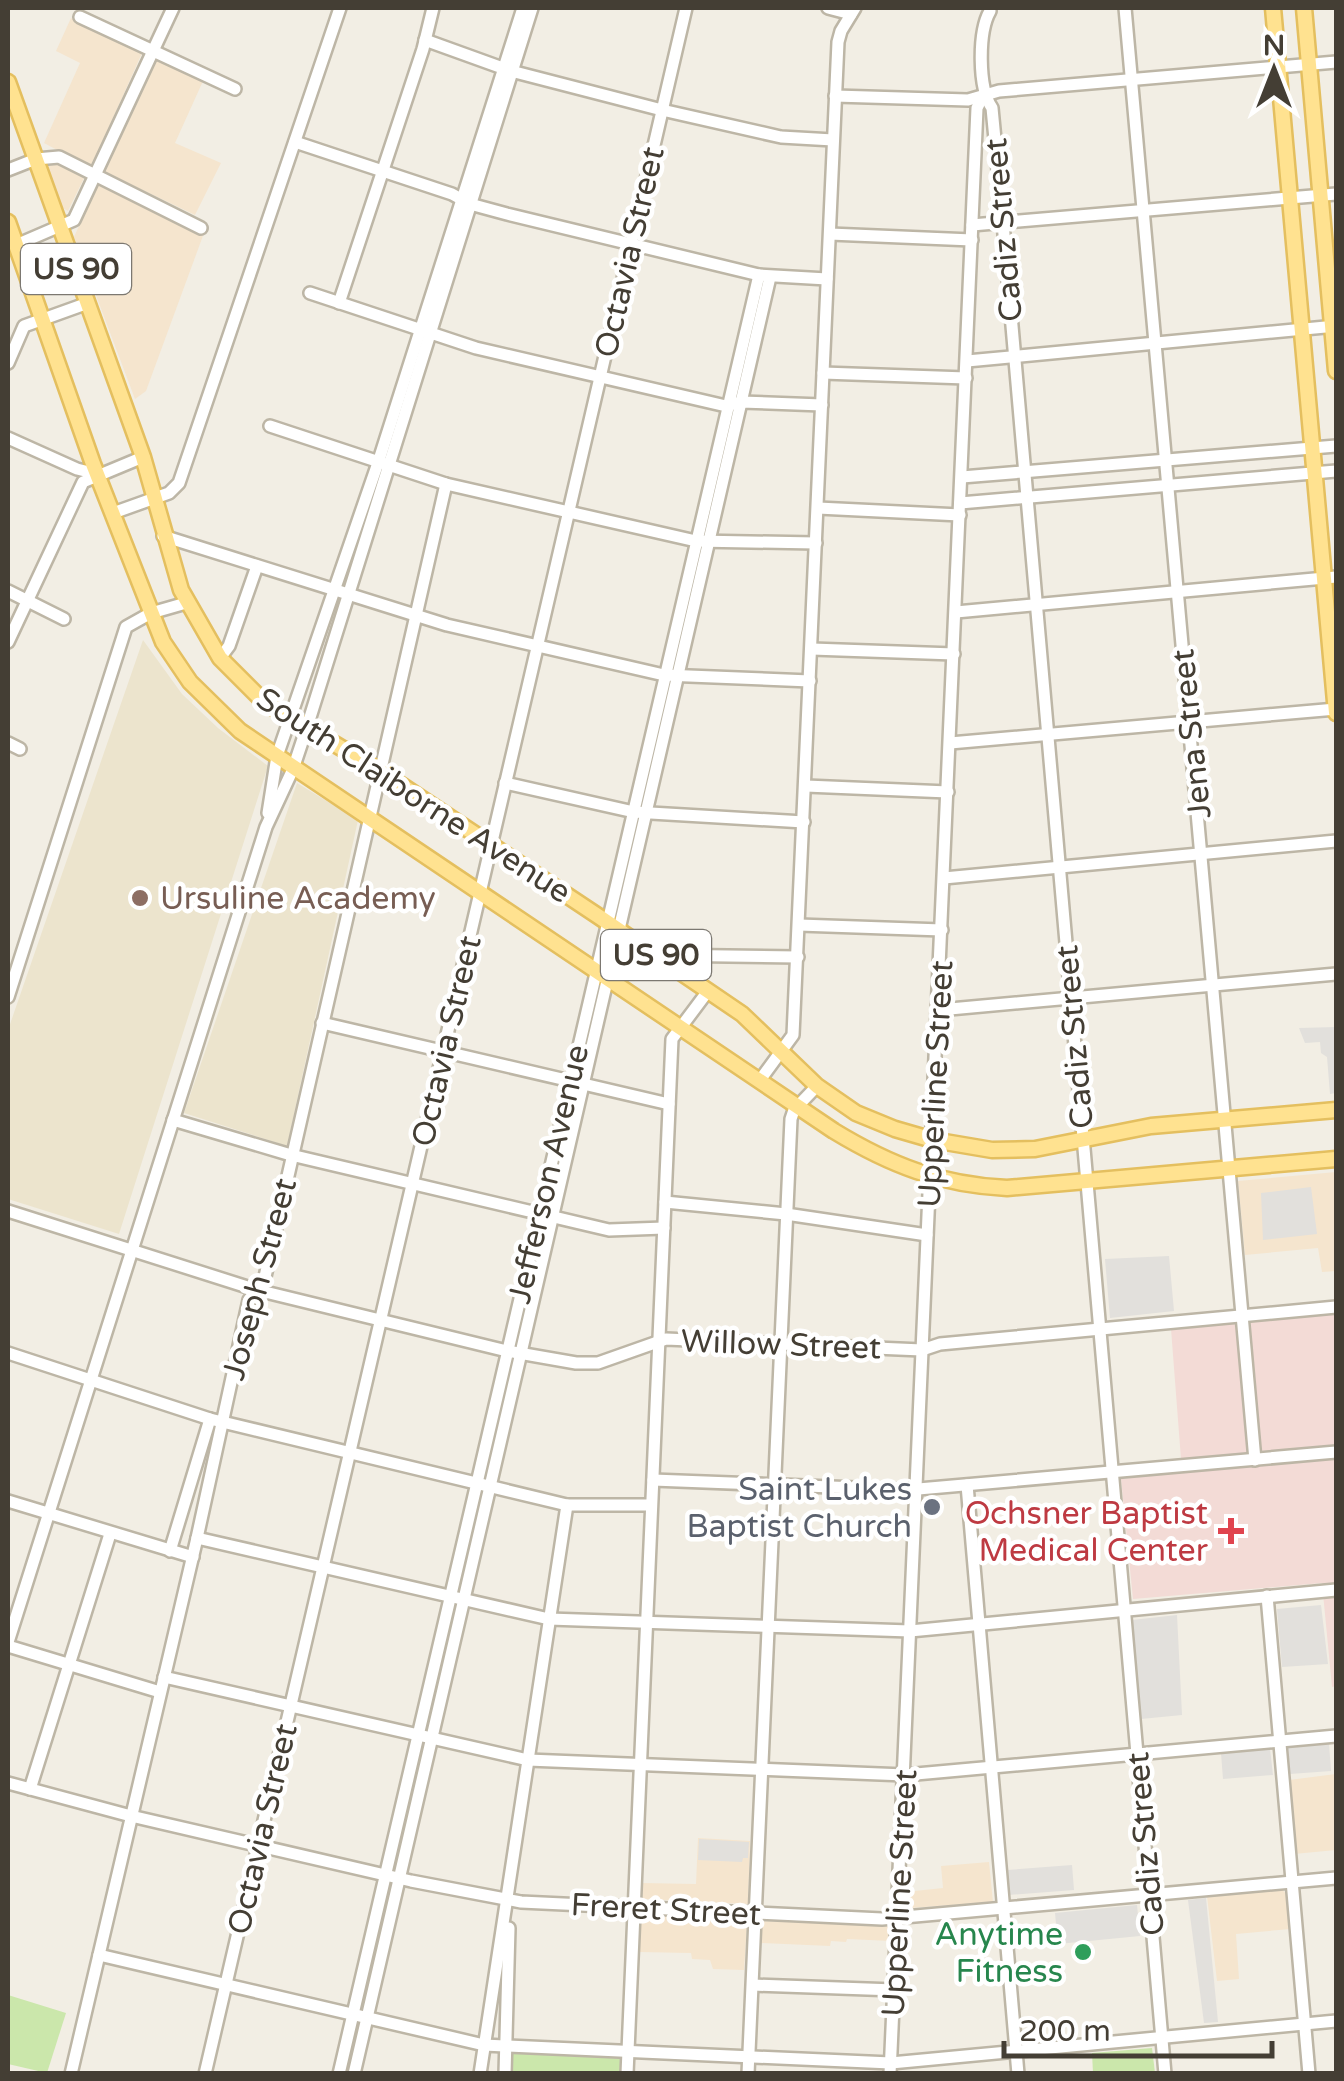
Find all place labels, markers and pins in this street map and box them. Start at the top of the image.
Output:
place label: Ursuline Academy [160,880,436,918]
marker: Ursuline Academy [129,887,151,909]
place label: Saint Lukes Baptist Church [686,1471,912,1546]
place label: Ochsner Baptist Medical Center [965,1495,1209,1570]
marker: Saint Lukes Baptist Church [921,1496,943,1518]
marker: Ochsner Baptist Medical Center [1218,1518,1244,1544]
place label: Anytime Fitness [935,1916,1063,1991]
marker: Anytime Fitness [1072,1941,1094,1963]

